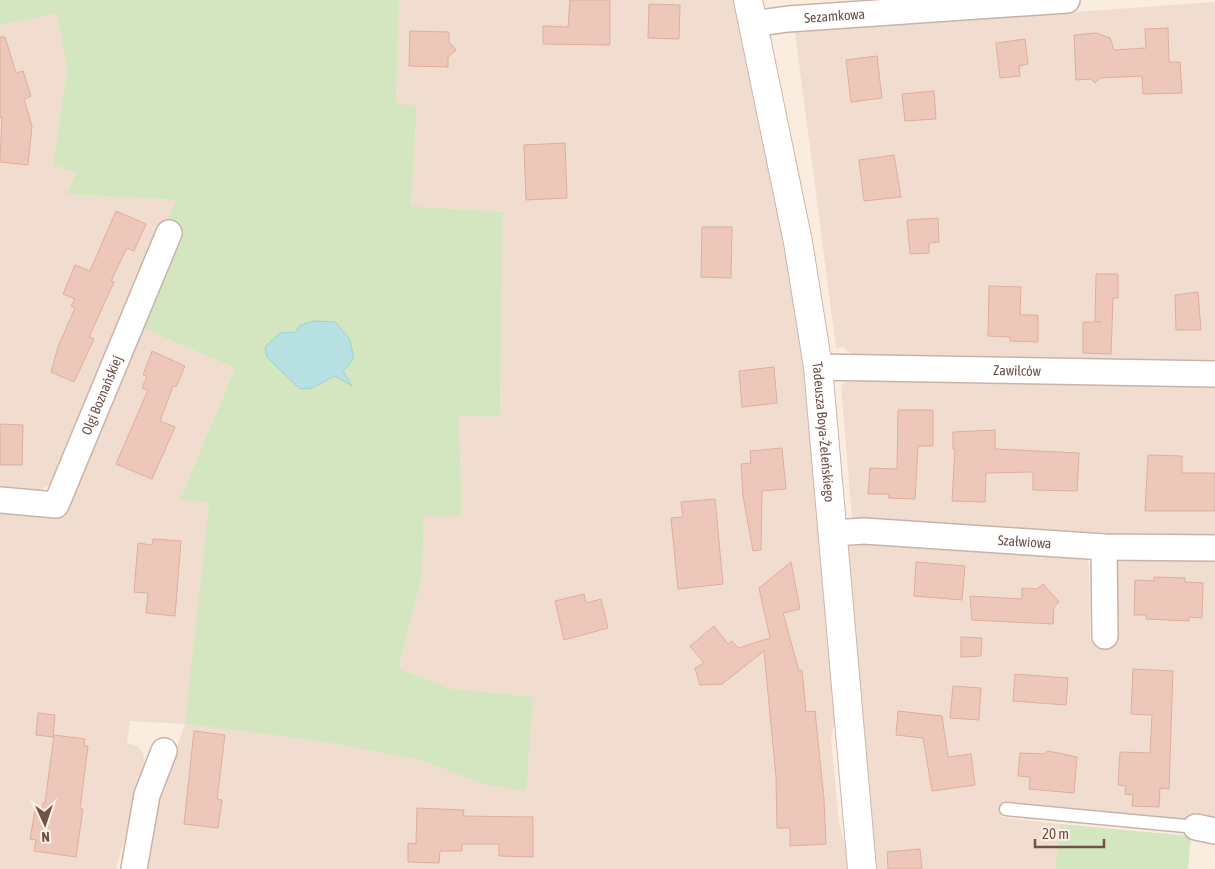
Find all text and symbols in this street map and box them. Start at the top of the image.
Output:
street label: Sezamkowa [804,6,866,26]
street label: Olgi Boznańskiej [78,353,125,437]
street label: Tadeusza Boya-Żeleńskiego [809,361,838,503]
street label: Zawilców [993,362,1042,379]
street label: Szałwiowa [997,532,1052,551]
north arrow [20,799,70,849]
scale bar [1035,816,1104,848]
text: 20 m [1042,825,1069,842]
text: N [41,829,50,845]

